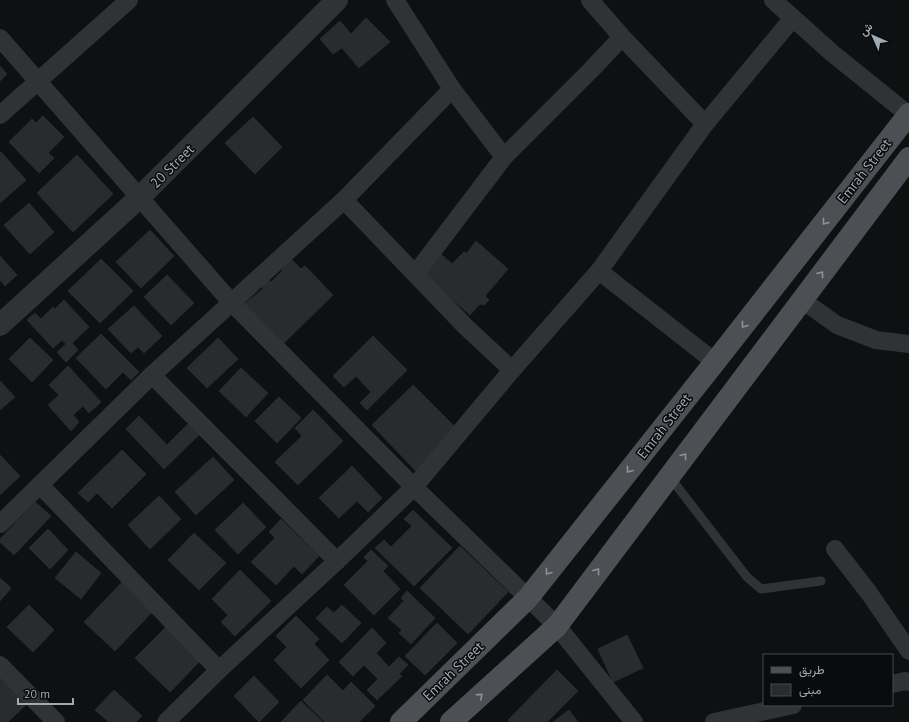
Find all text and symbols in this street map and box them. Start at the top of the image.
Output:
north arrow [853,16,893,56]
text: ش [856,19,876,39]
street label: Emrah Street [833,135,895,207]
street label: 20 Street [146,140,198,192]
one-way arrow [822,218,829,225]
one-way arrow [816,272,823,279]
one-way arrow [742,320,749,327]
street label: Emrah Street [633,390,695,462]
one-way arrow [679,454,686,461]
one-way arrow [627,466,634,473]
one-way arrow [546,568,553,575]
one-way arrow [593,569,600,576]
street label: Emrah Street [419,637,487,704]
legend [763,654,893,706]
text: طريق [799,662,825,678]
scale bar [18,680,73,706]
text: مبنى [799,682,821,698]
text: 20 m [24,686,50,701]
one-way arrow [475,693,482,700]

